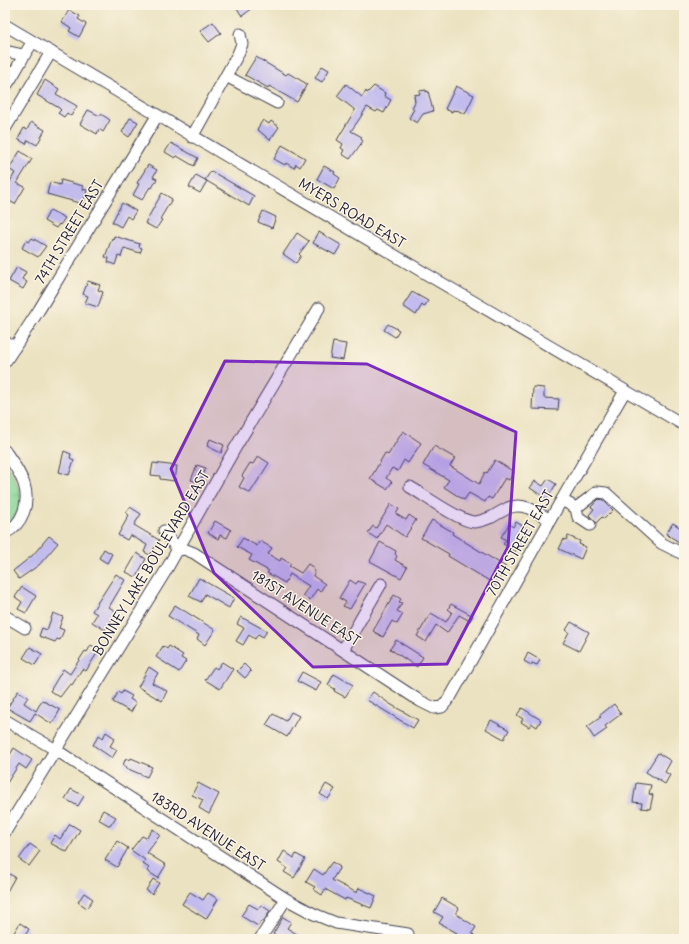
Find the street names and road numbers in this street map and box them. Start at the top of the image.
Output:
street label: MYERS ROAD EAST [295,174,409,252]
street label: 74TH STREET EAST [31,177,107,287]
street label: BONNEY LAKE BOULEVARD EAST [89,467,213,659]
street label: 70TH STREET EAST [482,487,558,599]
street label: 181ST AVENUE EAST [248,566,364,650]
street label: 183RD AVENUE EAST [148,787,268,875]

